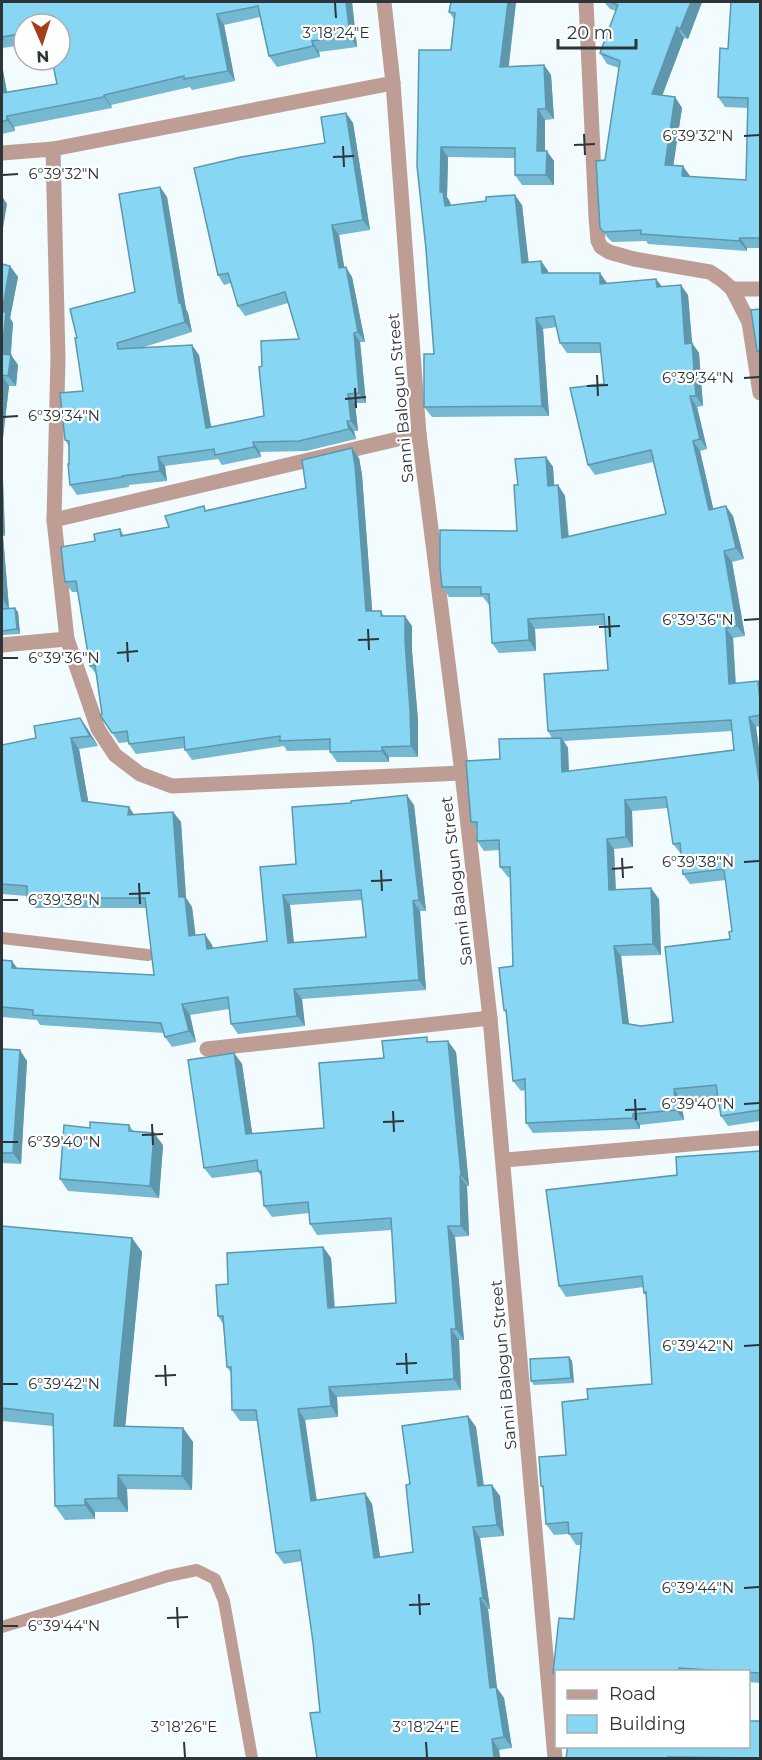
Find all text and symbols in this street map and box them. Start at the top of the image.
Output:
north arrow [12,12,72,72]
scale bar [558,12,636,50]
text: 20 m [567,22,613,44]
text: 3°18'24"E [303,23,369,42]
text: N [36,47,50,66]
text: 6°39'32"N [662,126,734,145]
text: 6°39'32"N [28,164,100,183]
street label: Sanni Balogun Street [384,312,417,484]
text: 6°39'34"N [662,368,734,387]
text: 6°39'34"N [28,406,100,425]
text: 6°39'36"N [662,610,734,629]
text: 6°39'36"N [28,648,100,667]
street label: Sanni Balogun Street [437,795,476,967]
text: 6°39'38"N [662,852,734,871]
text: 6°39'38"N [28,890,100,909]
text: 6°39'40"N [661,1094,735,1113]
text: 6°39'40"N [27,1132,101,1151]
street label: Sanni Balogun Street [487,1279,520,1451]
text: 6°39'42"N [662,1336,734,1355]
text: 6°39'42"N [28,1374,100,1393]
text: 6°39'44"N [662,1578,734,1597]
text: 6°39'44"N [28,1616,100,1635]
legend [555,1670,750,1748]
text: Road [609,1683,656,1705]
text: Building [609,1713,686,1735]
text: 3°18'26"E [151,1717,217,1736]
text: 3°18'24"E [393,1717,459,1736]

